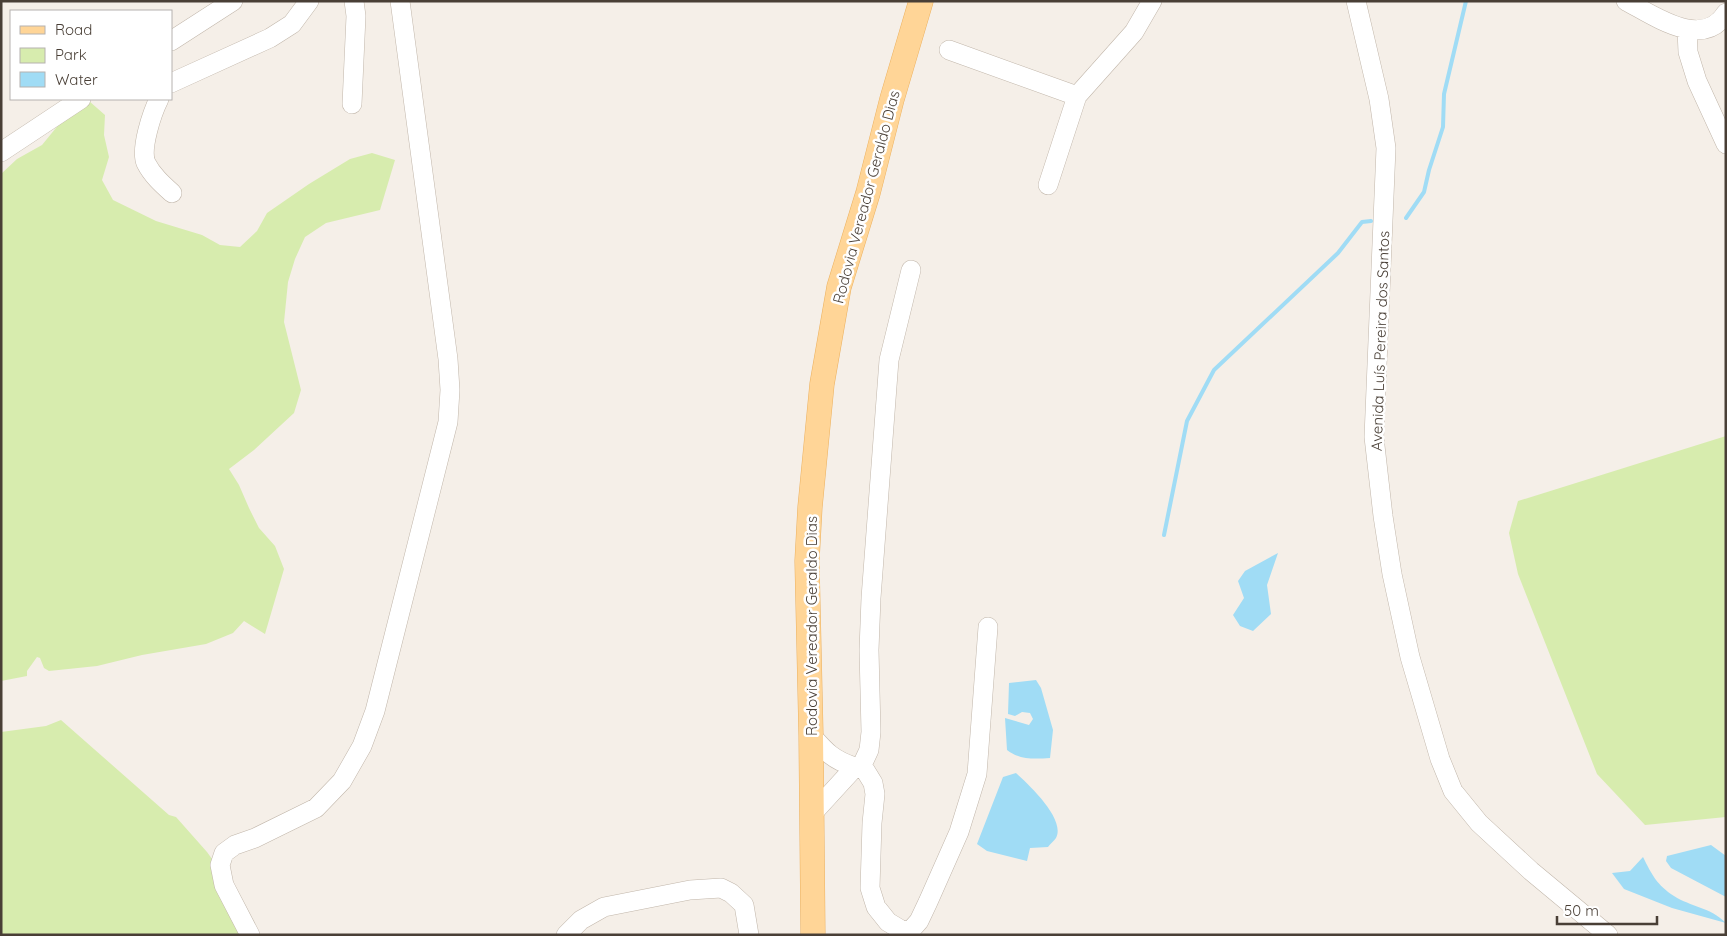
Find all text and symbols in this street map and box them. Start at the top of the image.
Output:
legend [10,10,172,100]
text: Road [55,20,92,39]
text: Park [55,45,87,64]
text: Water [55,70,98,89]
street label: Rodovia Vereador Geraldo Dias [828,88,904,306]
street label: Avenida Luís Pereira dos Santos [1367,231,1393,451]
street label: Rodovia Vereador Geraldo Dias [802,516,821,736]
scale bar [1557,894,1657,926]
text: 50 m [1564,901,1599,920]

